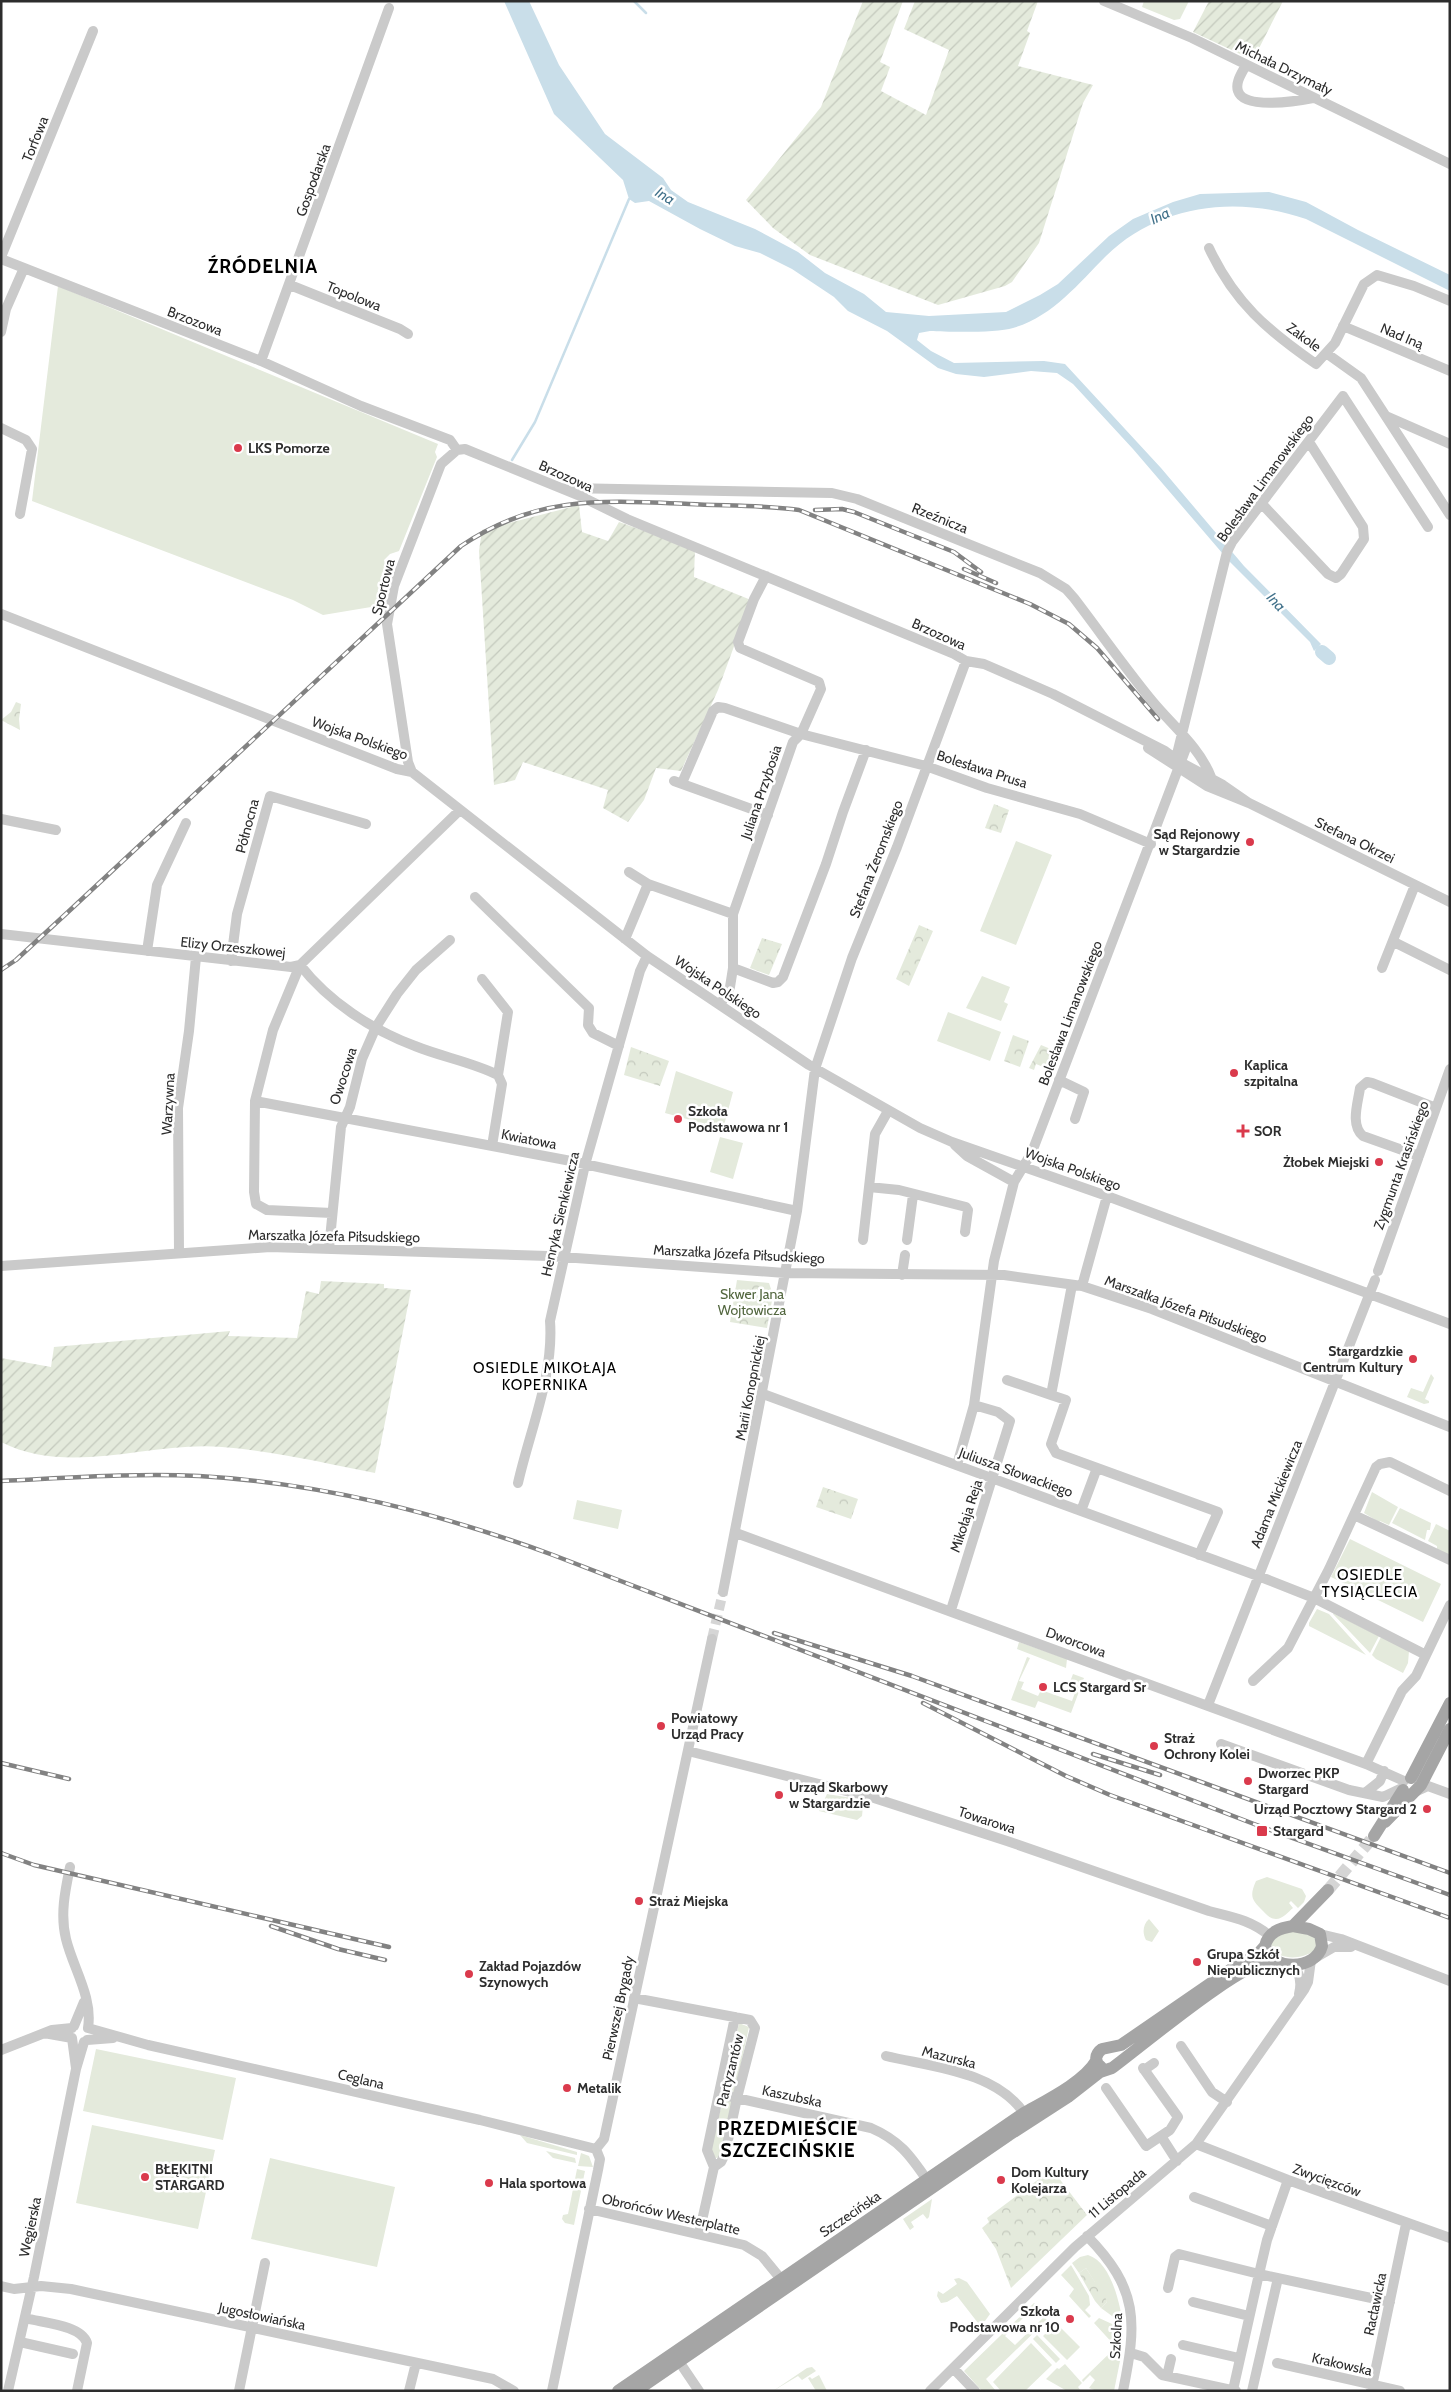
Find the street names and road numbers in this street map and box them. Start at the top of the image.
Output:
street label: Michała Drzymały [1233,37,1335,99]
street label: Torfowa [18,113,52,164]
street label: Gospodarska [292,141,335,219]
street label: Topolowa [324,277,384,315]
street label: Brzozowa [165,302,225,340]
street label: Zakole [1283,318,1325,356]
street label: Nad Iną [1378,319,1427,353]
street label: Bolesława Limanowskiego [1213,410,1318,545]
street label: Brzozowa [536,456,596,496]
street label: Rzeźnicza [909,499,971,538]
street label: Sportowa [367,557,399,617]
street label: Brzozowa [909,614,969,654]
street label: Wojska Polskiego [309,712,411,764]
street label: Juliana Przybosia [736,742,786,842]
street label: Bolesława Prusa [934,746,1030,792]
street label: Północna [231,797,263,855]
street label: Stefana Żeromskiego [845,797,907,920]
street label: Stefana Okrzei [1312,813,1398,867]
street label: Elizy Orzeszkowej [179,933,287,961]
street label: Bolesława Limanowskiego [1034,938,1106,1088]
street label: Wojska Polskiego [671,951,765,1023]
street label: Owocowa [325,1045,361,1107]
street label: Warzywna [157,1072,179,1136]
street label: Zygmunta Krasińskiego [1369,1098,1433,1232]
street label: Kwiatowa [500,1125,559,1153]
street label: Wojska Polskiego [1022,1143,1124,1195]
street label: Henryka Sienkiewicza [537,1150,583,1278]
street label: Marszałka Józefa Piłsudskiego [248,1226,420,1247]
street label: Marszałka Józefa Piłsudskiego [653,1241,826,1268]
street label: Marszałka Józefa Piłsudskiego [1102,1271,1270,1347]
street label: Marii Konopnickiej [731,1334,769,1442]
street label: Adama Mickiewicza [1246,1437,1306,1551]
street label: Juliusza Słowackiego [956,1443,1076,1501]
street label: Mikołaja Reja [946,1477,986,1555]
street label: Dworcowa [1043,1623,1109,1661]
street label: Towarowa [956,1802,1018,1838]
street label: Pierwszej Brygady [598,1954,638,2062]
street label: Partyzantów [712,2032,748,2108]
street label: Mazurska [920,2042,978,2072]
street label: Ceglana [336,2065,386,2093]
street label: Kaszubska [760,2081,824,2111]
street label: Zwycięzców [1290,2159,1364,2201]
street label: 11 Listopada [1085,2164,1150,2222]
street label: Szczecińska [816,2187,884,2241]
street label: Obrońców Westerplatte [600,2189,742,2239]
street label: Węgierska [15,2195,45,2259]
street label: Racławicka [1360,2271,1390,2337]
street label: Jugosłowiańska [216,2298,307,2334]
street label: Szkolna [1106,2312,1126,2360]
street label: Krakowska [1310,2348,1374,2380]

